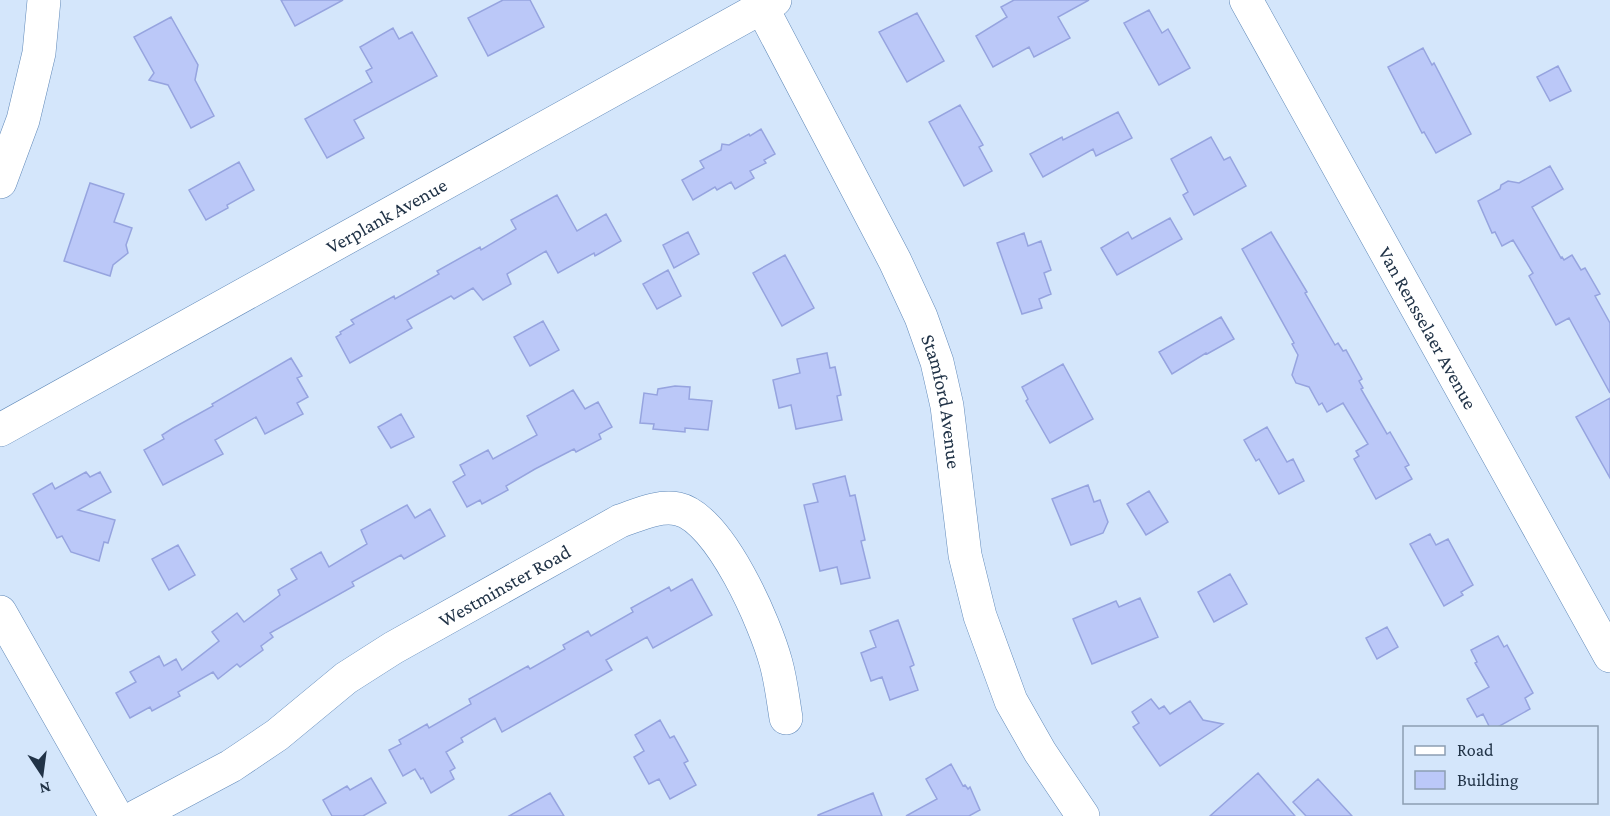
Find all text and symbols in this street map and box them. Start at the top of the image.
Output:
street label: Verplank Avenue [322,173,451,258]
street label: Van Rensselaer Avenue [1374,243,1482,413]
street label: Stamford Avenue [917,331,966,470]
street label: Westminster Road [435,540,575,631]
legend [1403,726,1598,804]
text: Road [1457,740,1494,760]
north arrow [12,744,72,804]
text: Building [1457,770,1519,790]
text: N [38,779,52,798]

